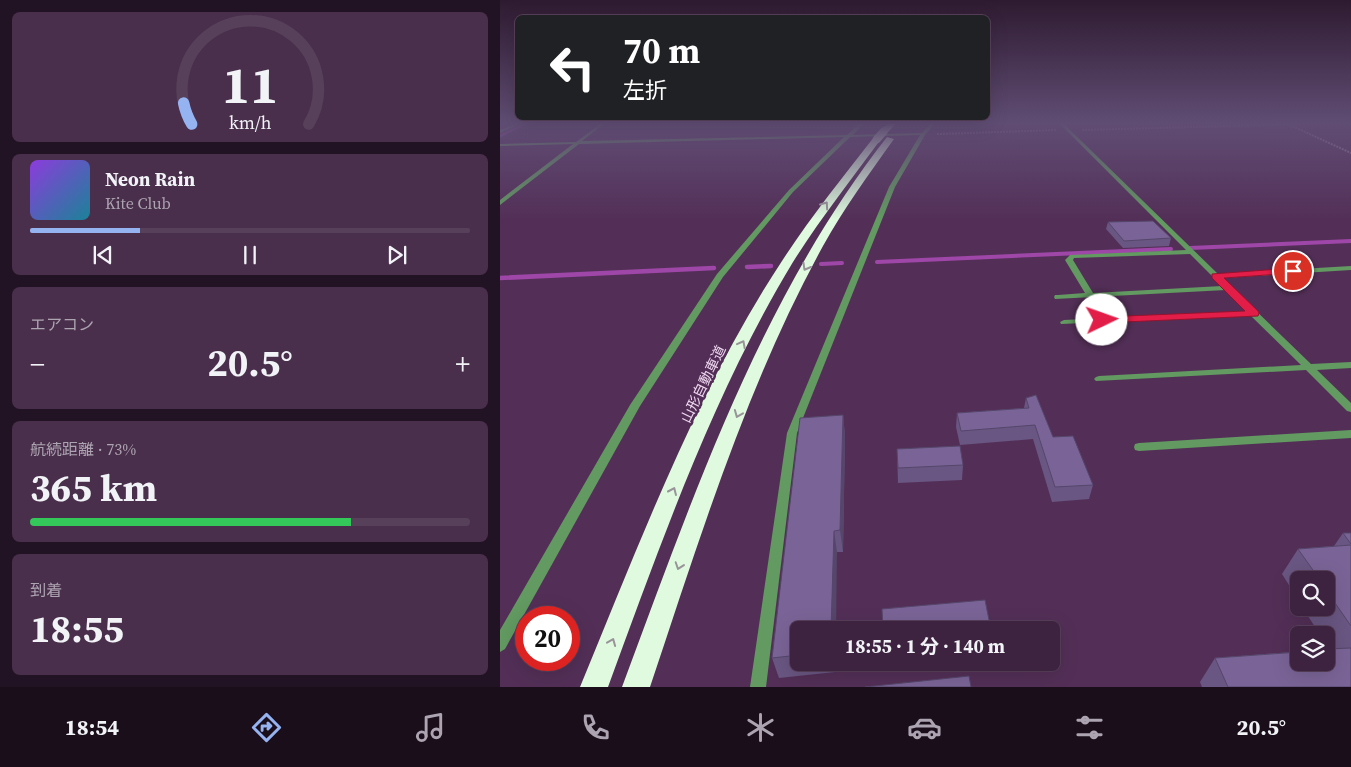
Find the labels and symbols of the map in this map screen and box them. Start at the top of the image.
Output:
one-way arrow [819,201,828,210]
pin [1272,250,1314,292]
one-way arrow [802,261,812,270]
position arrow [1075,293,1127,345]
one-way arrow [736,341,746,350]
street label: 山形自動車道 [676,342,730,426]
one-way arrow [733,409,744,418]
one-way arrow [667,487,678,496]
one-way arrow [675,561,685,569]
speed limit sign: 20 [515,606,580,671]
one-way arrow [605,638,616,647]

